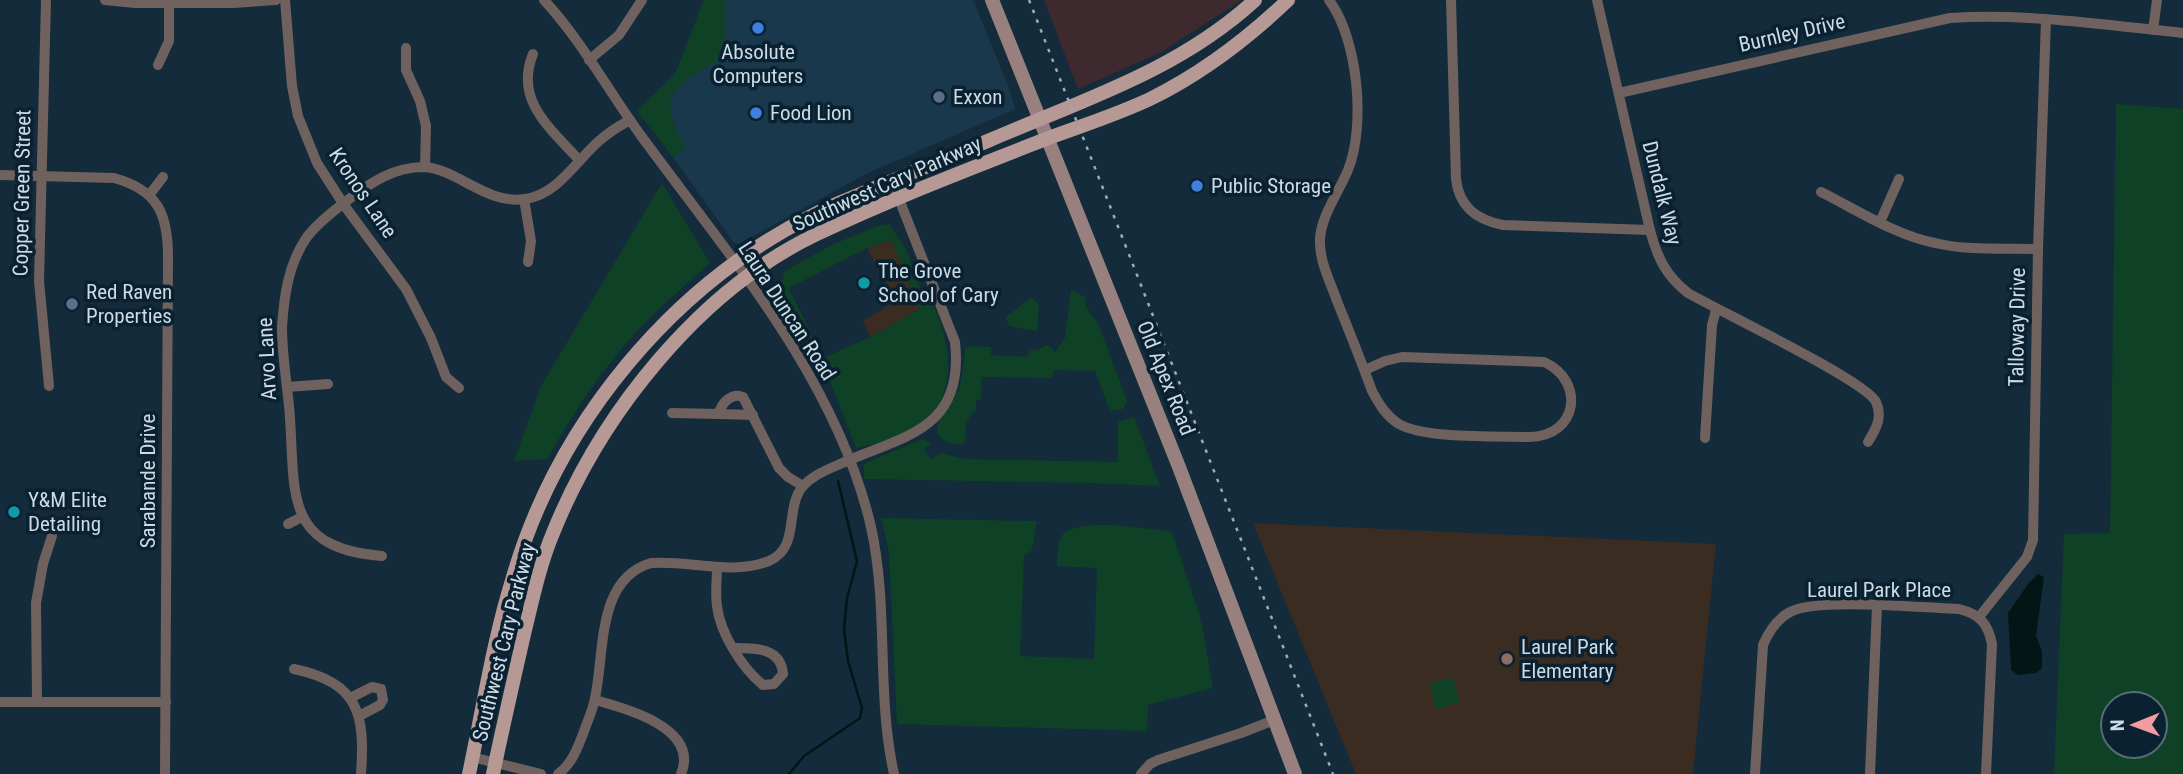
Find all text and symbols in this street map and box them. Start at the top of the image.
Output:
street label: Burnley Drive [1737,9,1848,57]
marker: Absolute Computers [750,20,766,36]
place label: Absolute Computers [713,40,803,88]
place label: Exxon [953,85,1002,109]
marker: Exxon [931,89,947,105]
place label: Food Lion [770,101,852,125]
marker: Food Lion [748,105,764,121]
street label: Copper Green Street [9,109,35,277]
street label: Southwest Cary Parkway [789,131,985,236]
street label: Dundalk Way [1638,139,1687,248]
street label: Kronos Lane [324,143,402,243]
place label: Public Storage [1211,174,1331,198]
marker: Public Storage [1189,178,1205,194]
street label: Laura Duncan Road [733,237,841,385]
place label: The Grove School of Cary [878,259,999,307]
street label: Talloway Drive [2004,267,2030,387]
marker: The Grove School of Cary [856,275,872,291]
place label: Red Raven Properties [86,280,172,328]
marker: Red Raven Properties [64,296,80,312]
street label: Arvo Lane [253,317,281,401]
street label: Old Apex Road [1132,317,1200,439]
street label: Sarabande Drive [136,414,160,548]
place label: Y&M Elite Detailing [28,488,107,536]
marker: Y&M Elite Detailing [6,504,22,520]
street label: Southwest Cary Parkway [468,540,540,744]
street label: Laurel Park Place [1807,578,1951,602]
place label: Laurel Park Elementary [1521,635,1615,683]
marker: Laurel Park Elementary [1499,651,1515,667]
north arrow [2099,690,2169,760]
text: N [2106,719,2129,731]

